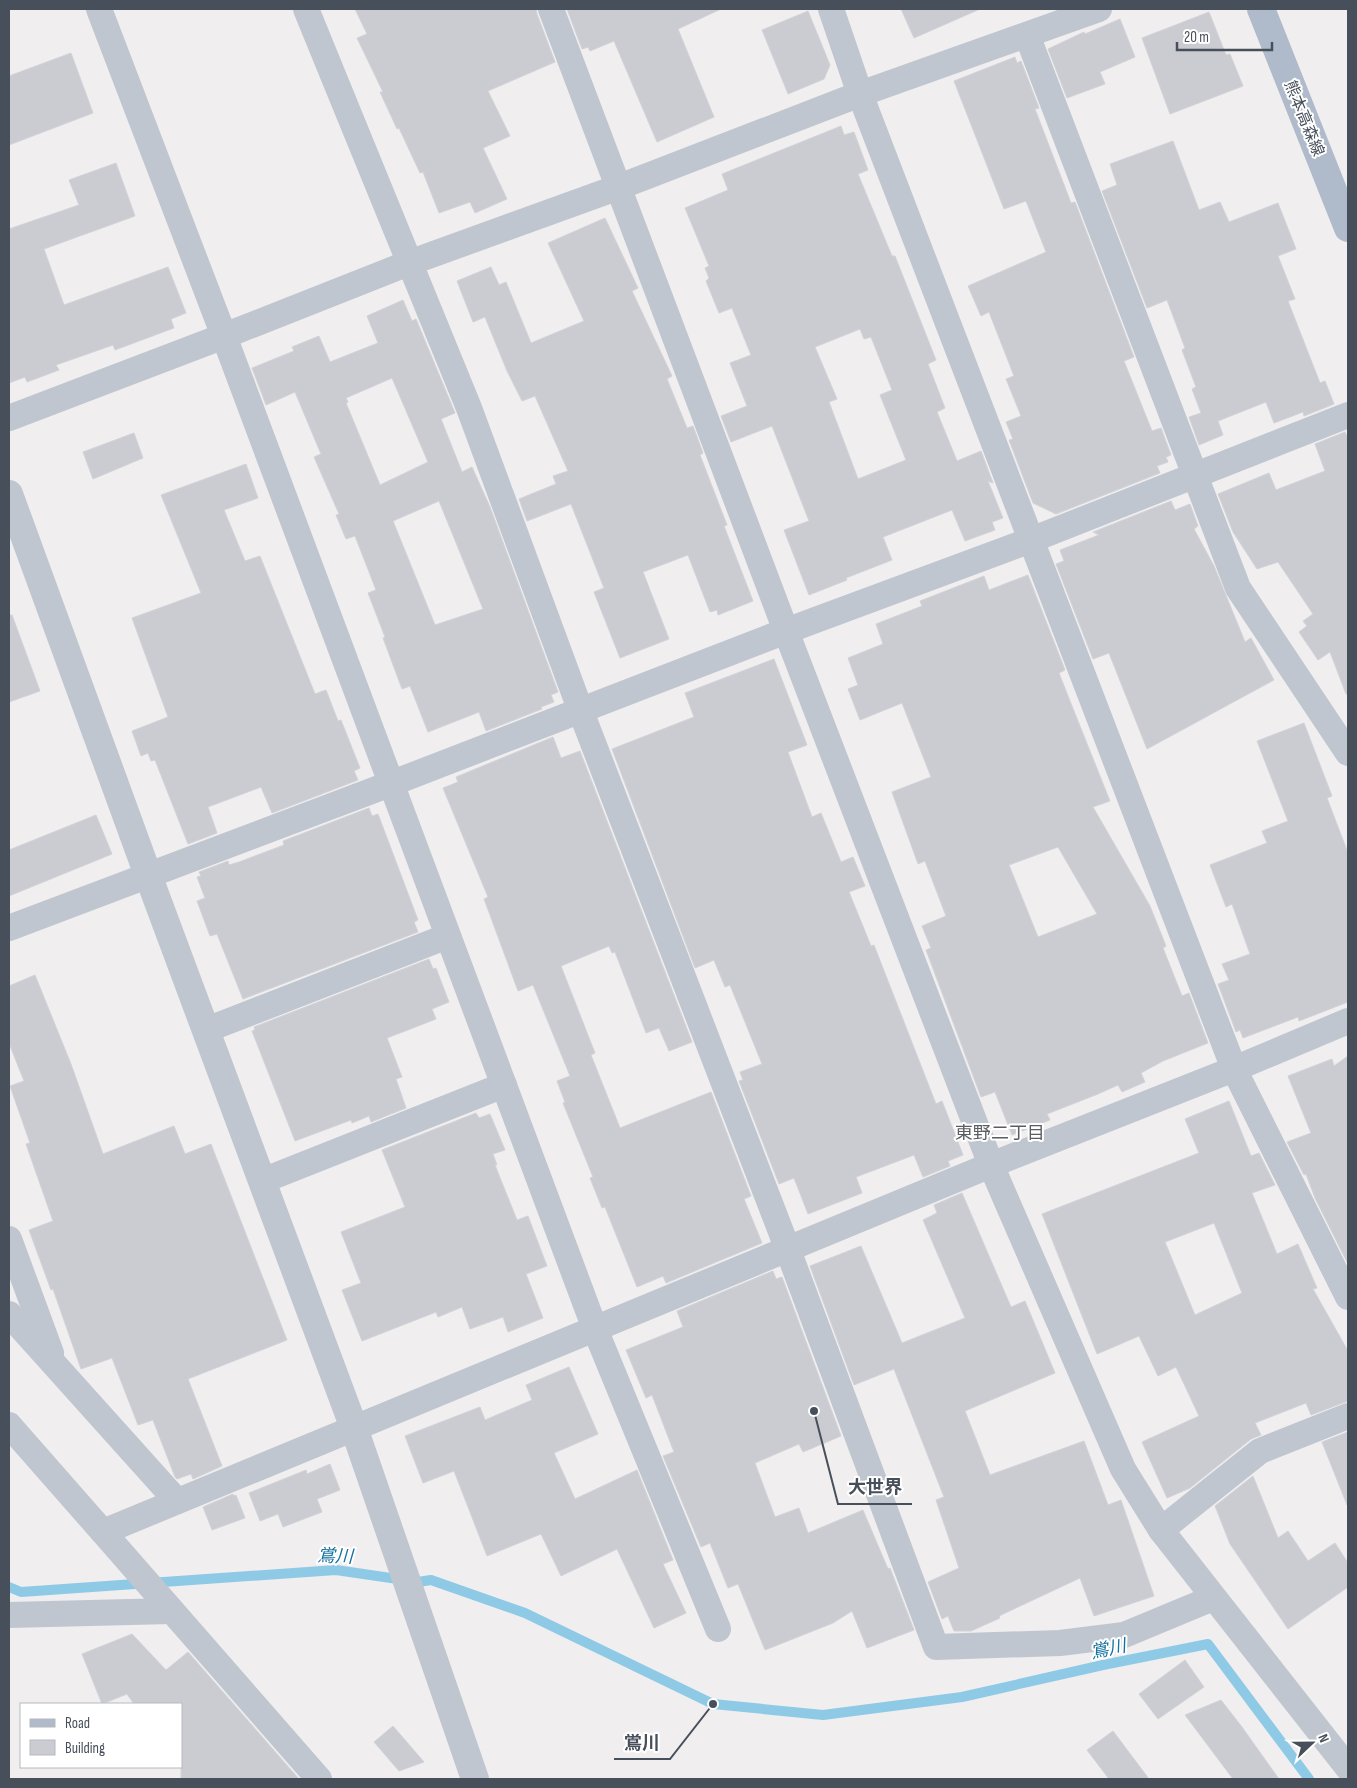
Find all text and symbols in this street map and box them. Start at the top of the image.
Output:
scale bar [1177,20,1272,52]
text: 20 m [1184,28,1209,47]
street label: 熊本高森線 [1280,78,1327,159]
district label: 東野二丁目 [955,1123,1045,1144]
callout: 大世界 [838,1471,912,1504]
text: 大世界 [848,1477,902,1498]
water label: 鴬川 [317,1545,355,1568]
water label: 鴬川 [1088,1635,1130,1664]
legend [20,1703,182,1768]
text: Road [65,1714,90,1733]
north arrow [1287,1718,1337,1768]
callout: 鴬川 [614,1726,670,1759]
text: N [1314,1732,1333,1745]
text: 鴬川 [624,1733,660,1754]
text: Building [65,1739,105,1758]

